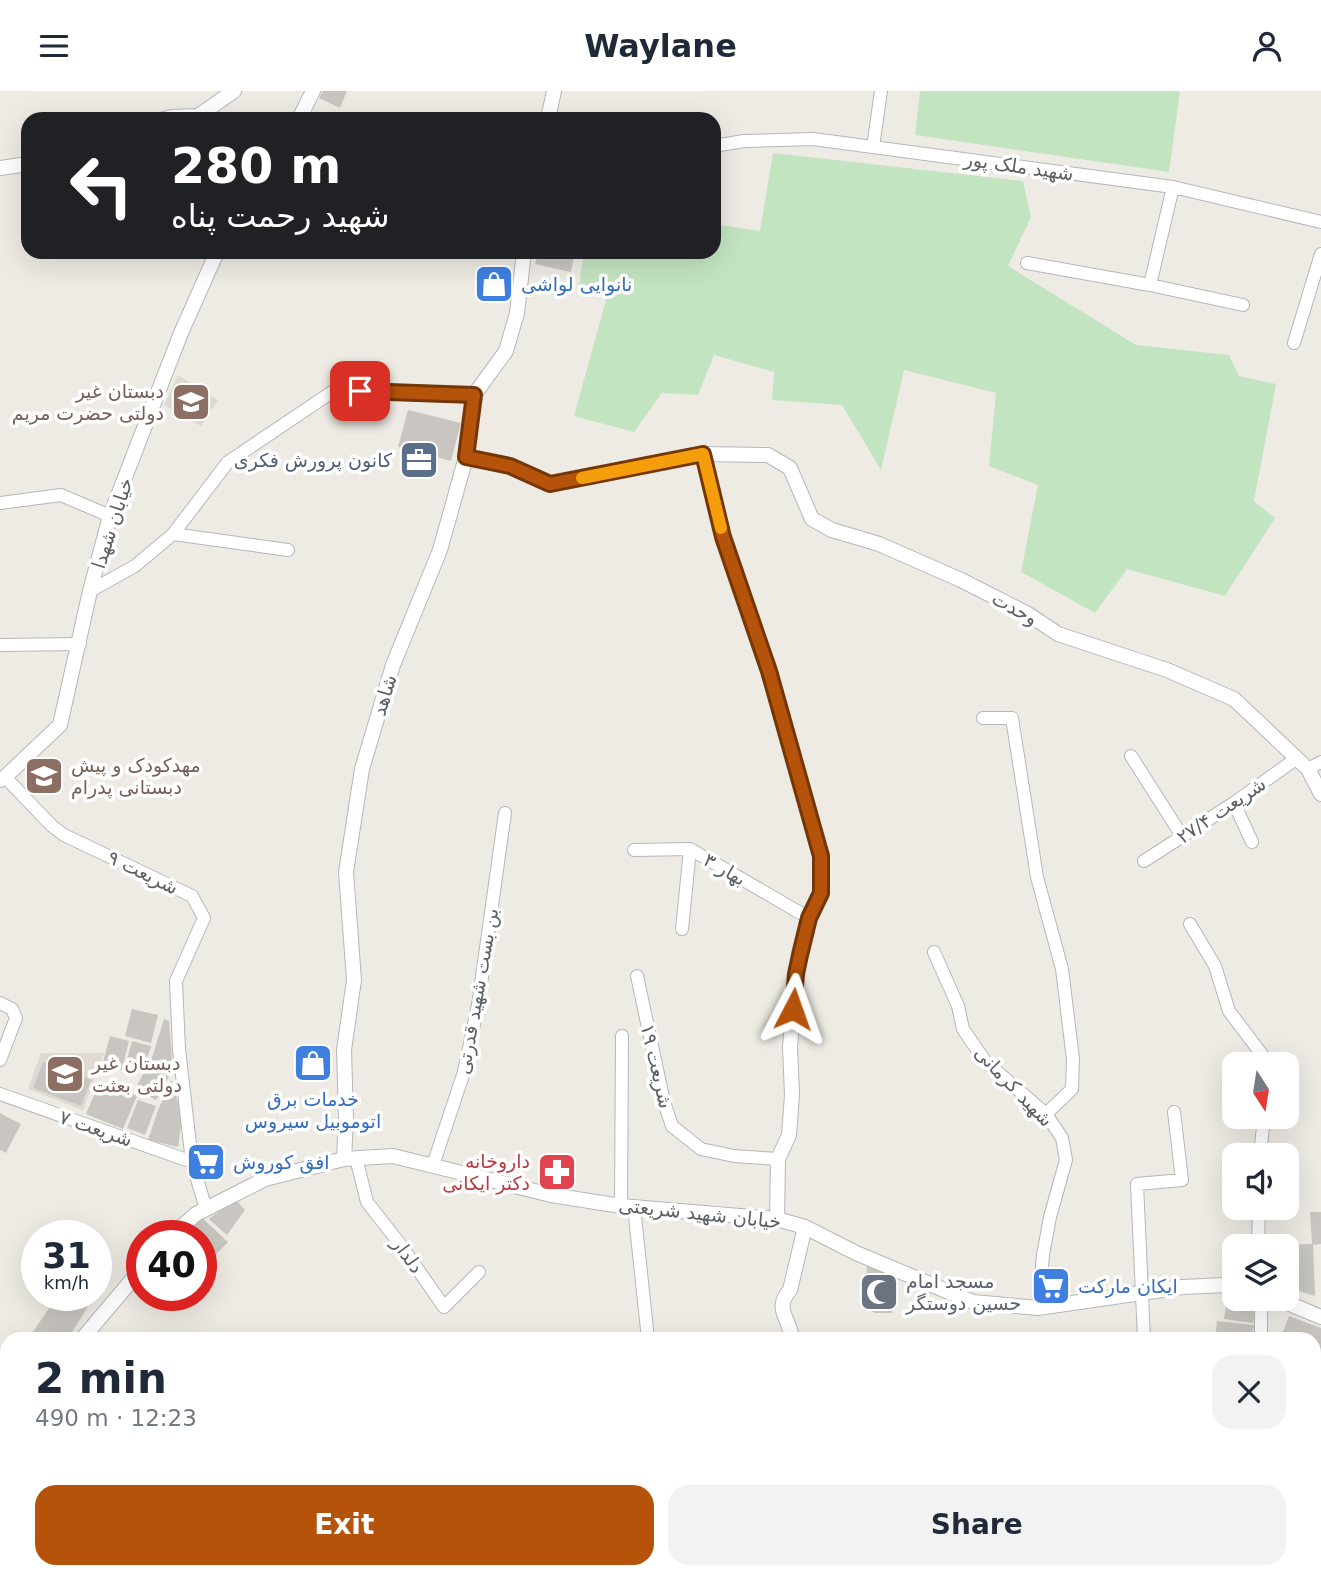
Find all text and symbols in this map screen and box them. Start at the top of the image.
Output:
icon: menu [35,27,73,65]
text: Waylane [584,27,737,65]
icon: person [1248,27,1286,65]
text: 280 m [171,138,341,195]
icon: left [56,140,147,231]
street label: شهید ملک پور [962,147,1075,186]
text: شهید رحمت پناه [171,197,390,235]
shop icon: نانوایی لواشی [473,263,515,305]
place label: نانوایی لواشی [521,273,632,296]
pin [330,361,390,421]
icon: arrive [341,372,379,410]
place label: دبستان غیر دولتی حضرت مریم [12,380,164,425]
school or university icon: دبستان غیر دولتی حضرت مریم [170,381,212,423]
office icon: کانون پرورش فکری [398,439,440,481]
place label: کانون پرورش فکری [234,449,393,472]
street label: خیابان شهدا [87,475,138,572]
street label: وحدت [988,587,1042,630]
street label: شاهد [367,672,401,718]
place label: مهدکودک و پیش دبستانی پدرام [71,754,201,799]
school or university icon: مهدکودک و پیش دبستانی پدرام [23,755,65,797]
street label: شریعت ۲۷/۴ [1172,772,1270,849]
street label: شریعت ۹ [104,846,182,899]
street label: بهار ۳ [699,848,750,891]
street label: بن بست شهید قدرتی [452,906,503,1076]
position arrow [756,972,830,1046]
street label: شریعت ۱۹ [636,1022,677,1111]
street label: شهید کرمانی [970,1041,1058,1131]
shop icon: خدمات برق اتوموبیل سیروس [292,1042,334,1084]
place label: دبستان غیر دولتی بعثت [91,1052,182,1097]
north arrow [1222,1052,1298,1129]
map controls [1222,1052,1299,1311]
school or university icon: دبستان غیر دولتی بعثت [44,1053,86,1095]
place label: خدمات برق اتوموبیل سیروس [245,1088,381,1133]
street label: شریعت ۷ [56,1105,135,1152]
supermarket icon: افق کوروش [185,1141,227,1183]
button: sound [1222,1143,1299,1220]
place label: داروخانه دکتر ایکانی [442,1150,530,1195]
place label: افق کوروش [233,1151,330,1174]
pharmacy icon: داروخانه دکتر ایکانی [536,1151,578,1193]
street label: خیابان شهید شریعتی [618,1194,782,1233]
speed limit sign: 40 [126,1220,217,1311]
street label: دلدار [386,1232,428,1278]
button: layers [1222,1234,1299,1311]
text: 31 [42,1236,91,1276]
supermarket icon: ایکان مارکت [1030,1265,1072,1307]
place label: مسجد امام حسین دوستگر [905,1270,1021,1315]
mosque icon: مسجد امام حسین دوستگر [858,1271,900,1313]
text: km/h [44,1272,89,1293]
place label: ایکان مارکت [1078,1275,1178,1298]
text: 2 min [35,1354,167,1403]
button: close [1212,1355,1286,1429]
text: 490 m · 12:23 [35,1405,197,1431]
button: Exit [35,1485,654,1565]
button: Share [668,1485,1286,1565]

